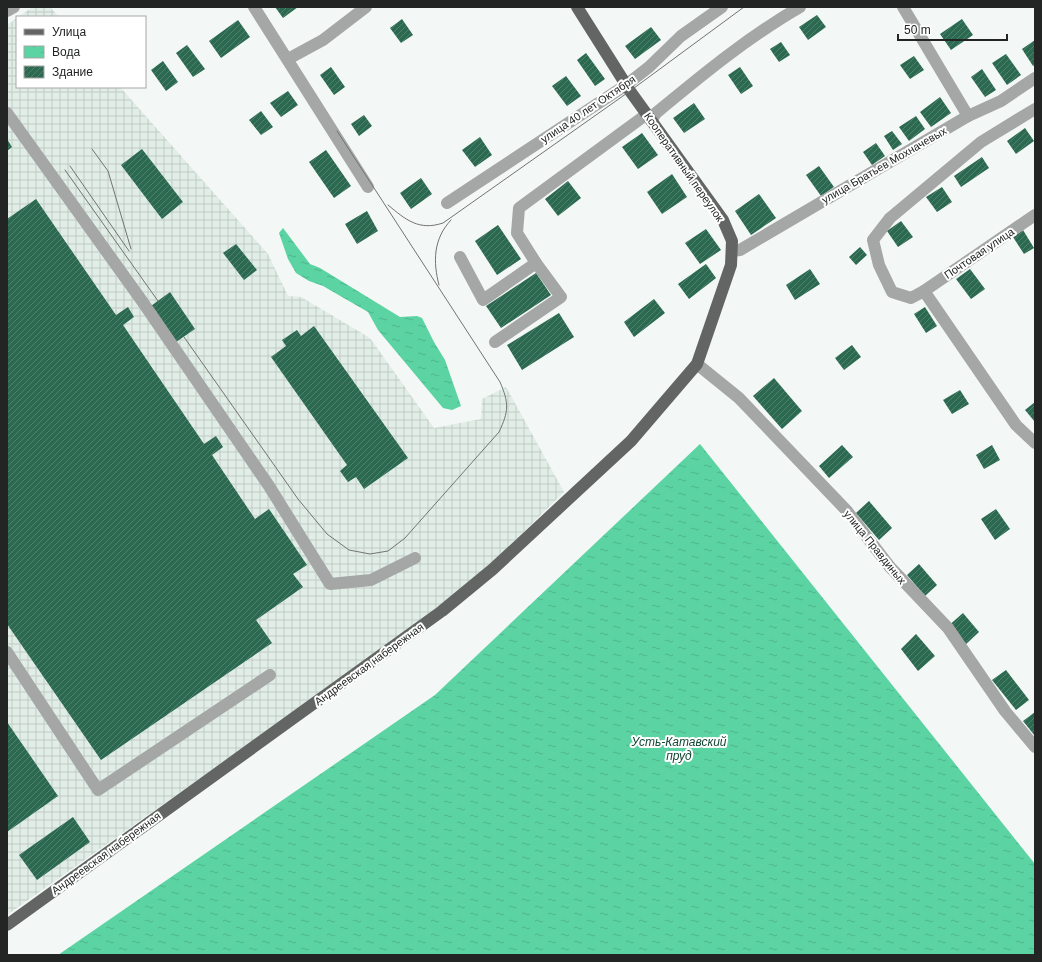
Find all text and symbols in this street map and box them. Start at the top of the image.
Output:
legend [16,16,146,88]
scale bar [898,16,1007,42]
text: 50 m [904,23,931,37]
text: Улица [52,25,86,39]
text: Вода [52,45,80,59]
text: Здание [52,65,93,79]
street label: улица 40 лет Октября [538,73,638,145]
street label: Кооперативный переулок [642,110,726,224]
street label: улица Братьев Мохначевых [819,124,949,206]
street label: Почтовая улица [942,225,1017,281]
street label: улица Правдиных [842,508,909,587]
street label: Андреевская набережная [312,620,426,708]
water label: Усть-Катавский пруд [630,735,727,763]
street label: Андреевская набережная [49,809,163,897]

